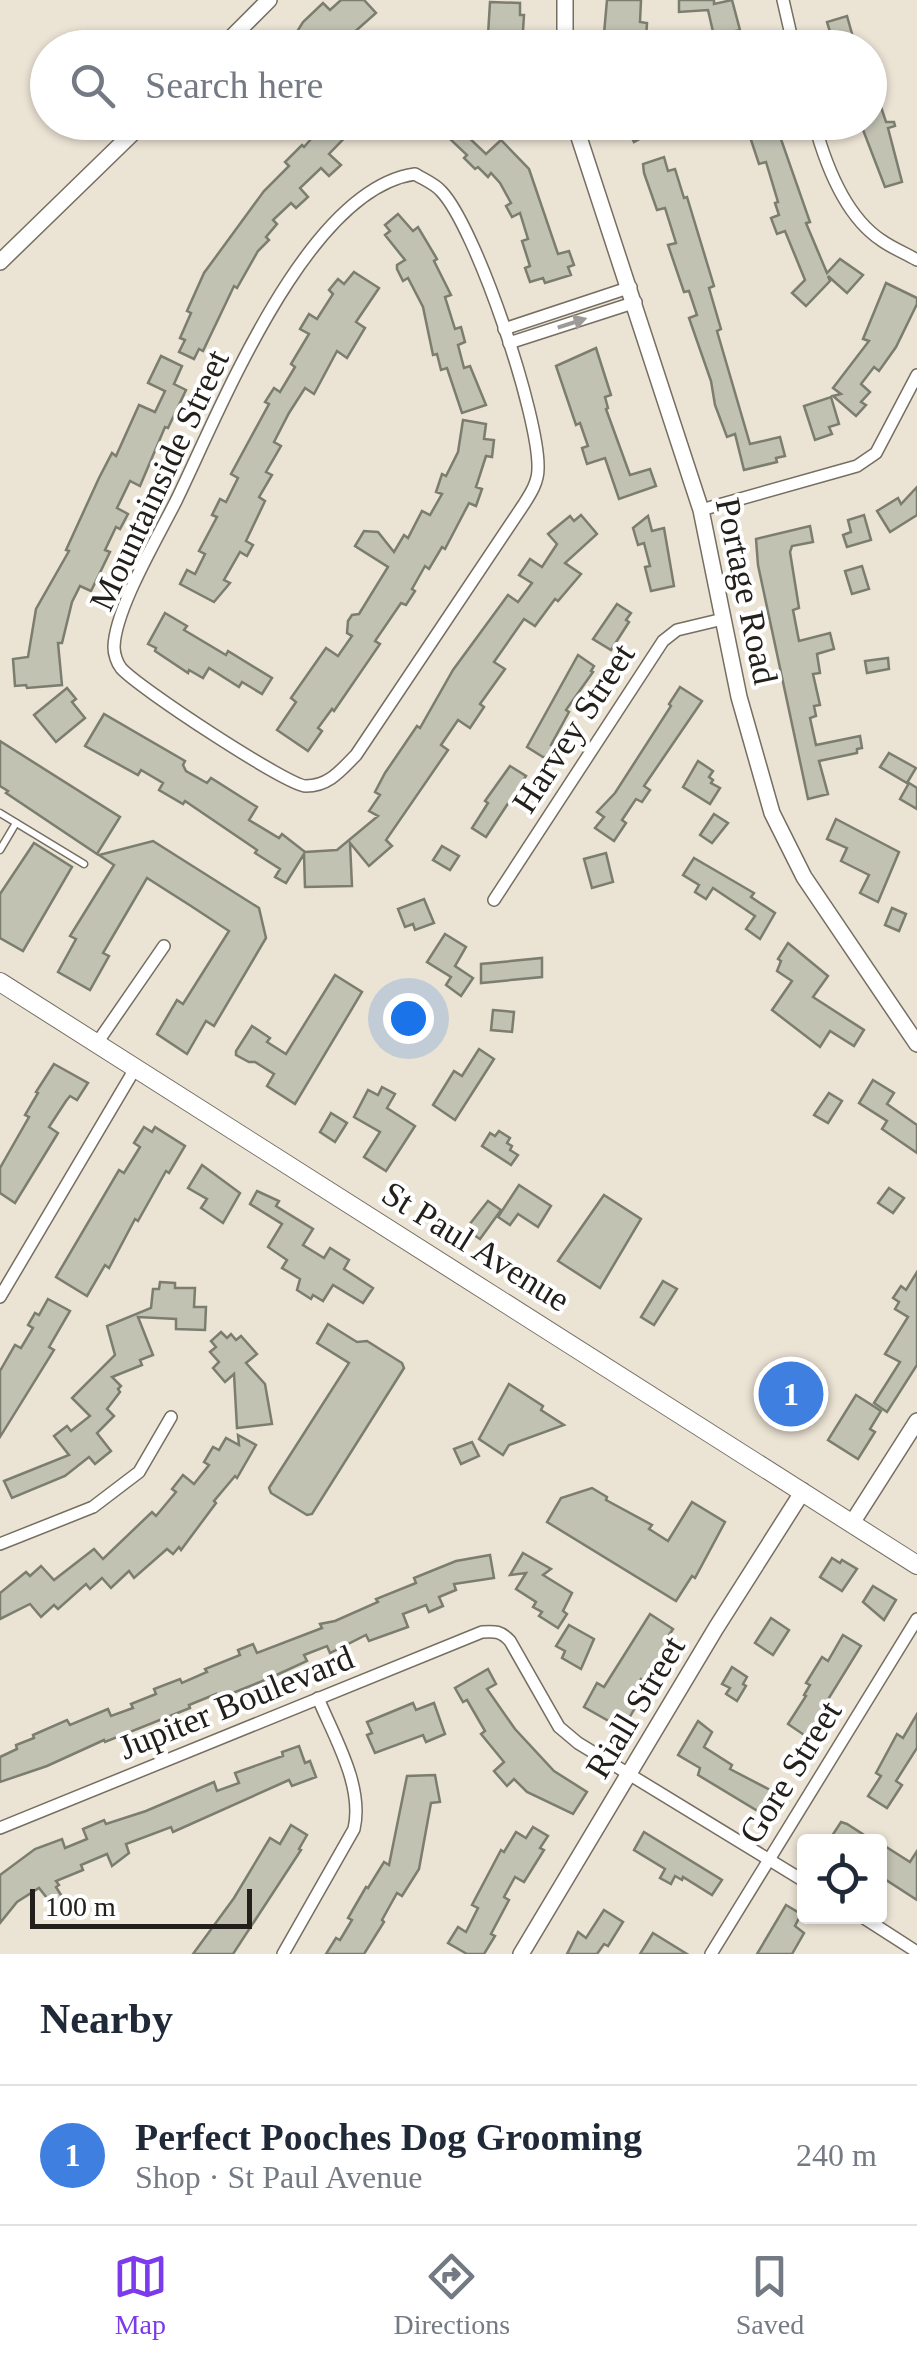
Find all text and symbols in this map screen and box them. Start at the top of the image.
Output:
search box [30,30,887,140]
icon: search [65,58,120,113]
text: Search here [145,64,323,106]
one-way arrow [558,314,588,329]
street label: Mountainside Street [82,344,237,617]
street label: Portage Road [708,494,785,688]
street label: Harvey Street [504,636,643,820]
your location [383,993,434,1044]
street label: St Paul Avenue [375,1173,576,1319]
pin: 1 [758,1356,824,1432]
street label: Riall Street [578,1629,693,1785]
street label: Jupiter Boulevard [113,1637,360,1767]
street label: Gore Street [731,1694,850,1851]
map controls [797,1834,887,1924]
button: locate [797,1834,887,1924]
scale bar [30,1884,252,1928]
text: 100 m [45,1891,116,1922]
text: Nearby [40,1996,173,2042]
text: Perfect Pooches Dog Grooming [135,2116,642,2158]
text: 1 [65,2137,81,2173]
text: 240 m [796,2137,877,2173]
text: Shop · St Paul Avenue [135,2159,422,2195]
tab: Map [113,2249,168,2341]
tab: Directions [393,2249,510,2341]
tab: Saved [736,2249,804,2341]

